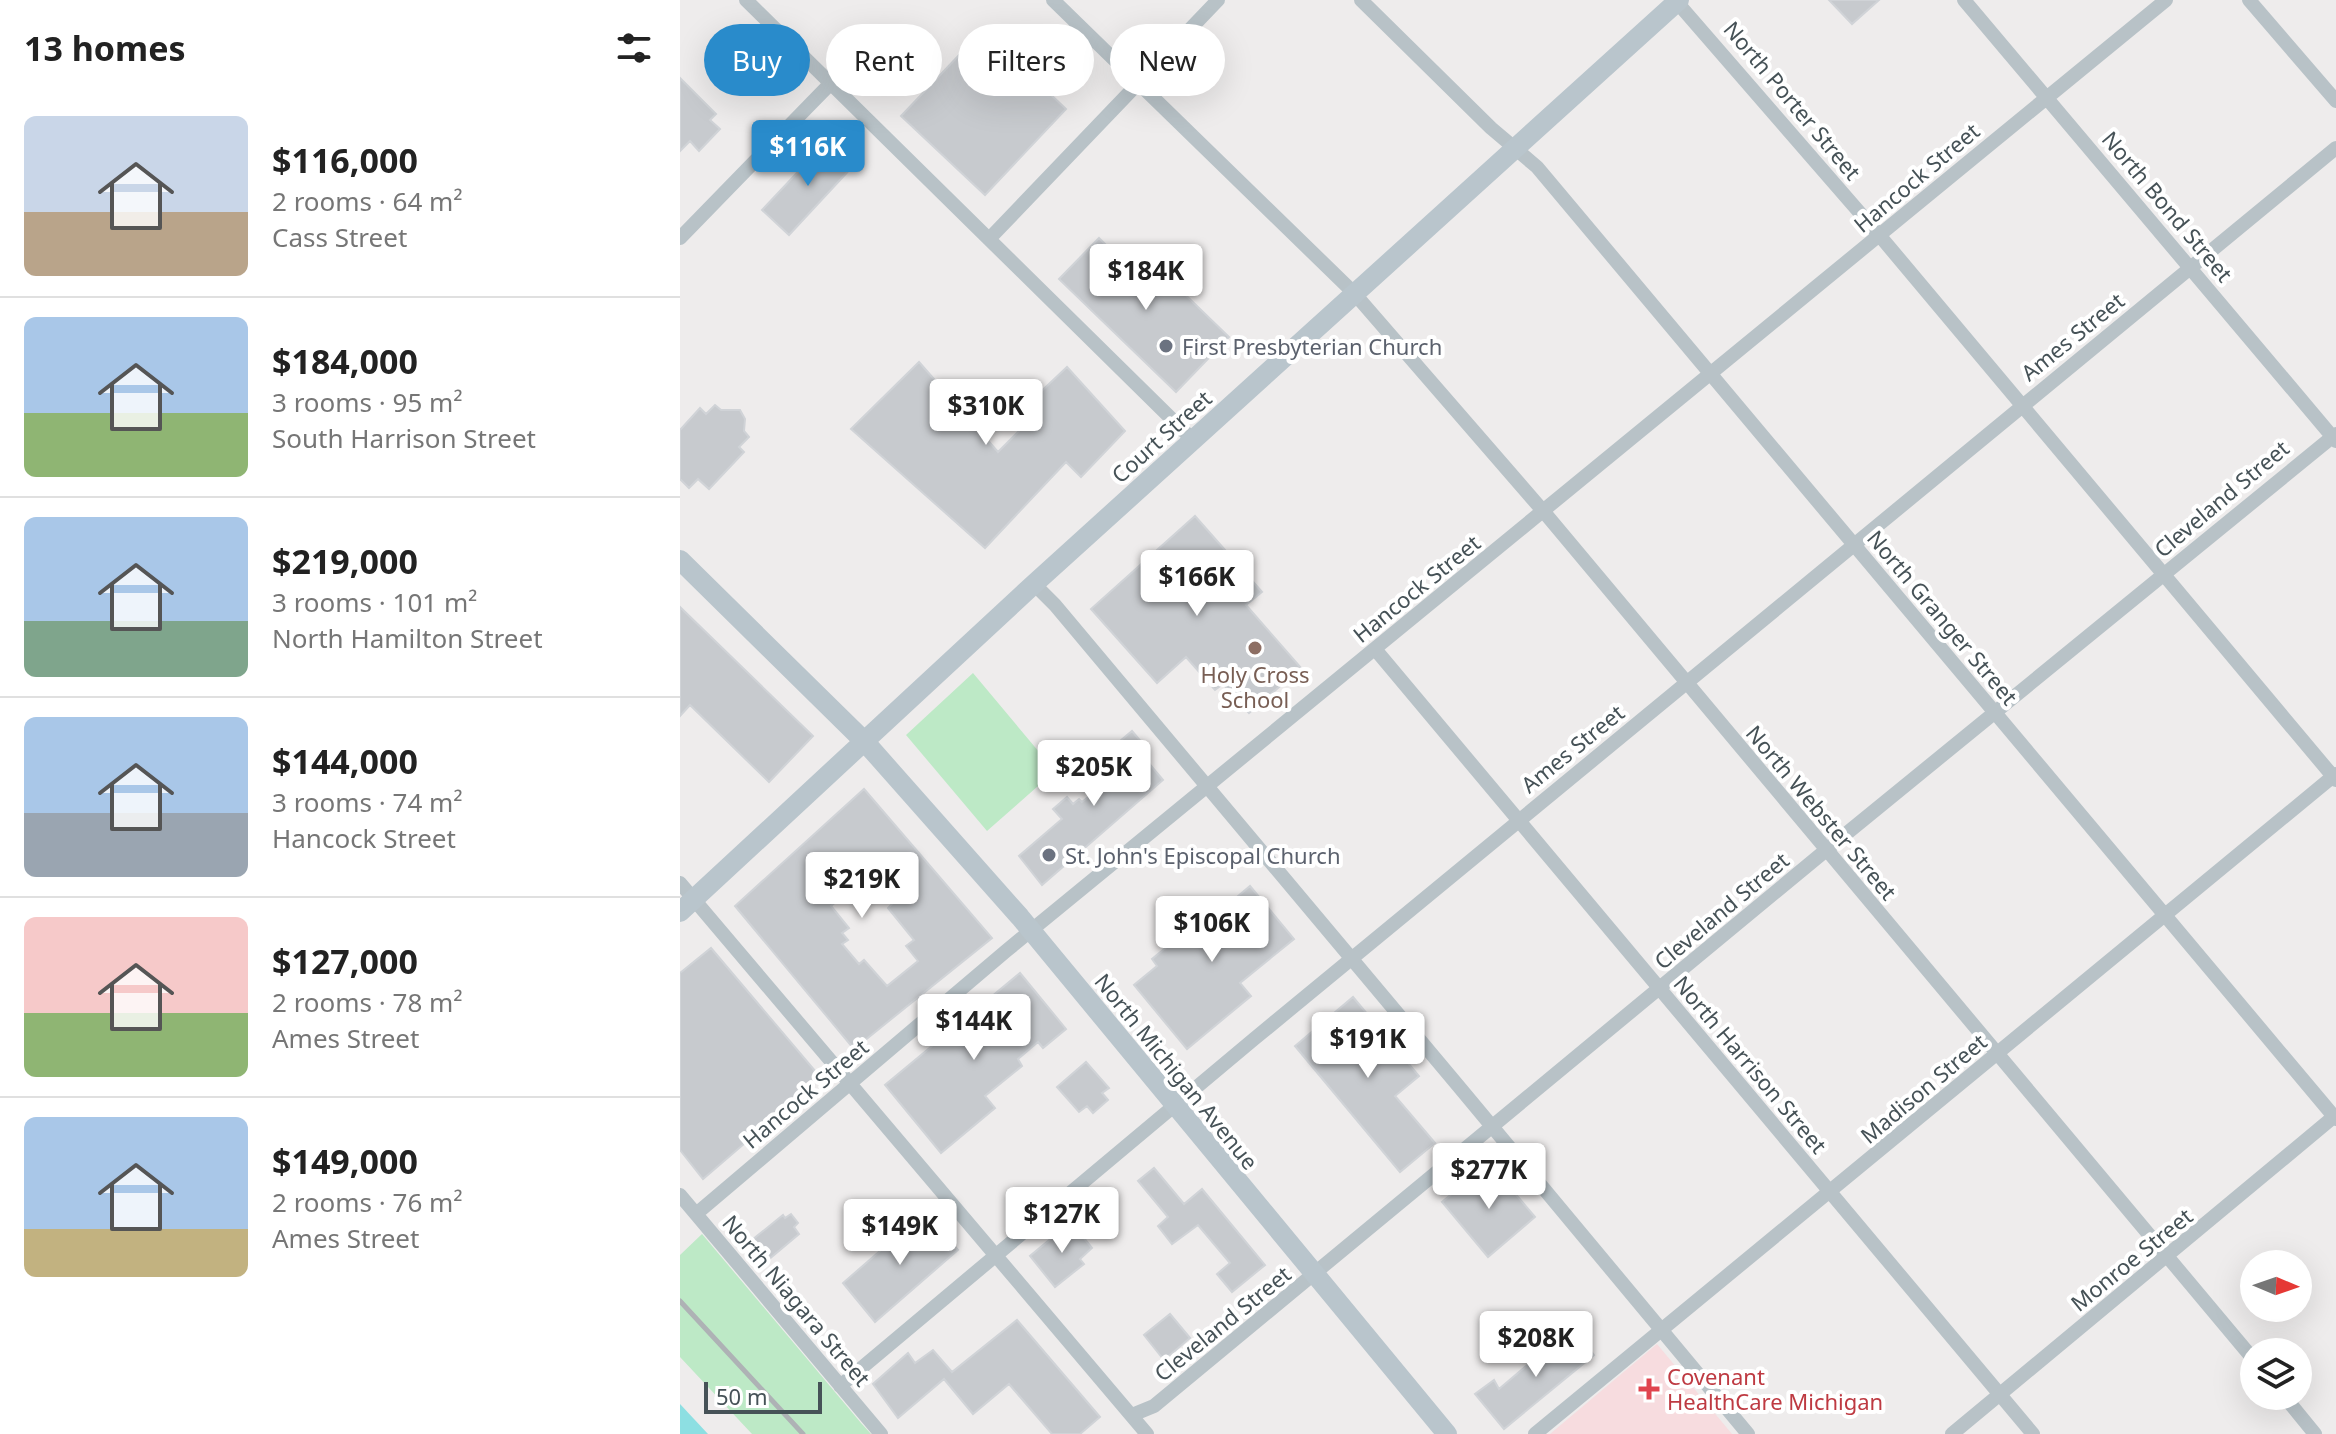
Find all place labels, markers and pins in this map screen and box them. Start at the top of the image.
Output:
pin: $116K [752,120,864,188]
pin: $184K [1090,244,1202,312]
place label: First Presbyterian Church [1182,331,1442,361]
marker: First Presbyterian Church [1157,337,1175,355]
pin: $310K [930,379,1042,447]
pin: $166K [1141,550,1253,618]
marker: Holy Cross School [1246,639,1264,657]
place label: Holy Cross School [1200,659,1310,714]
pin: $205K [1038,740,1150,808]
place label: St. John's Episcopal Church [1065,840,1341,870]
marker: St. John's Episcopal Church [1040,846,1058,864]
pin: $219K [806,852,918,920]
pin: $106K [1156,896,1268,964]
pin: $144K [918,994,1030,1062]
pin: $191K [1312,1012,1424,1080]
pin: $277K [1433,1143,1545,1211]
pin: $127K [1006,1187,1118,1255]
pin: $149K [844,1199,956,1267]
pin: $208K [1480,1311,1592,1379]
place label: Covenant HealthCare Michigan [1667,1361,1883,1416]
marker: Covenant HealthCare Michigan [1638,1378,1660,1400]

